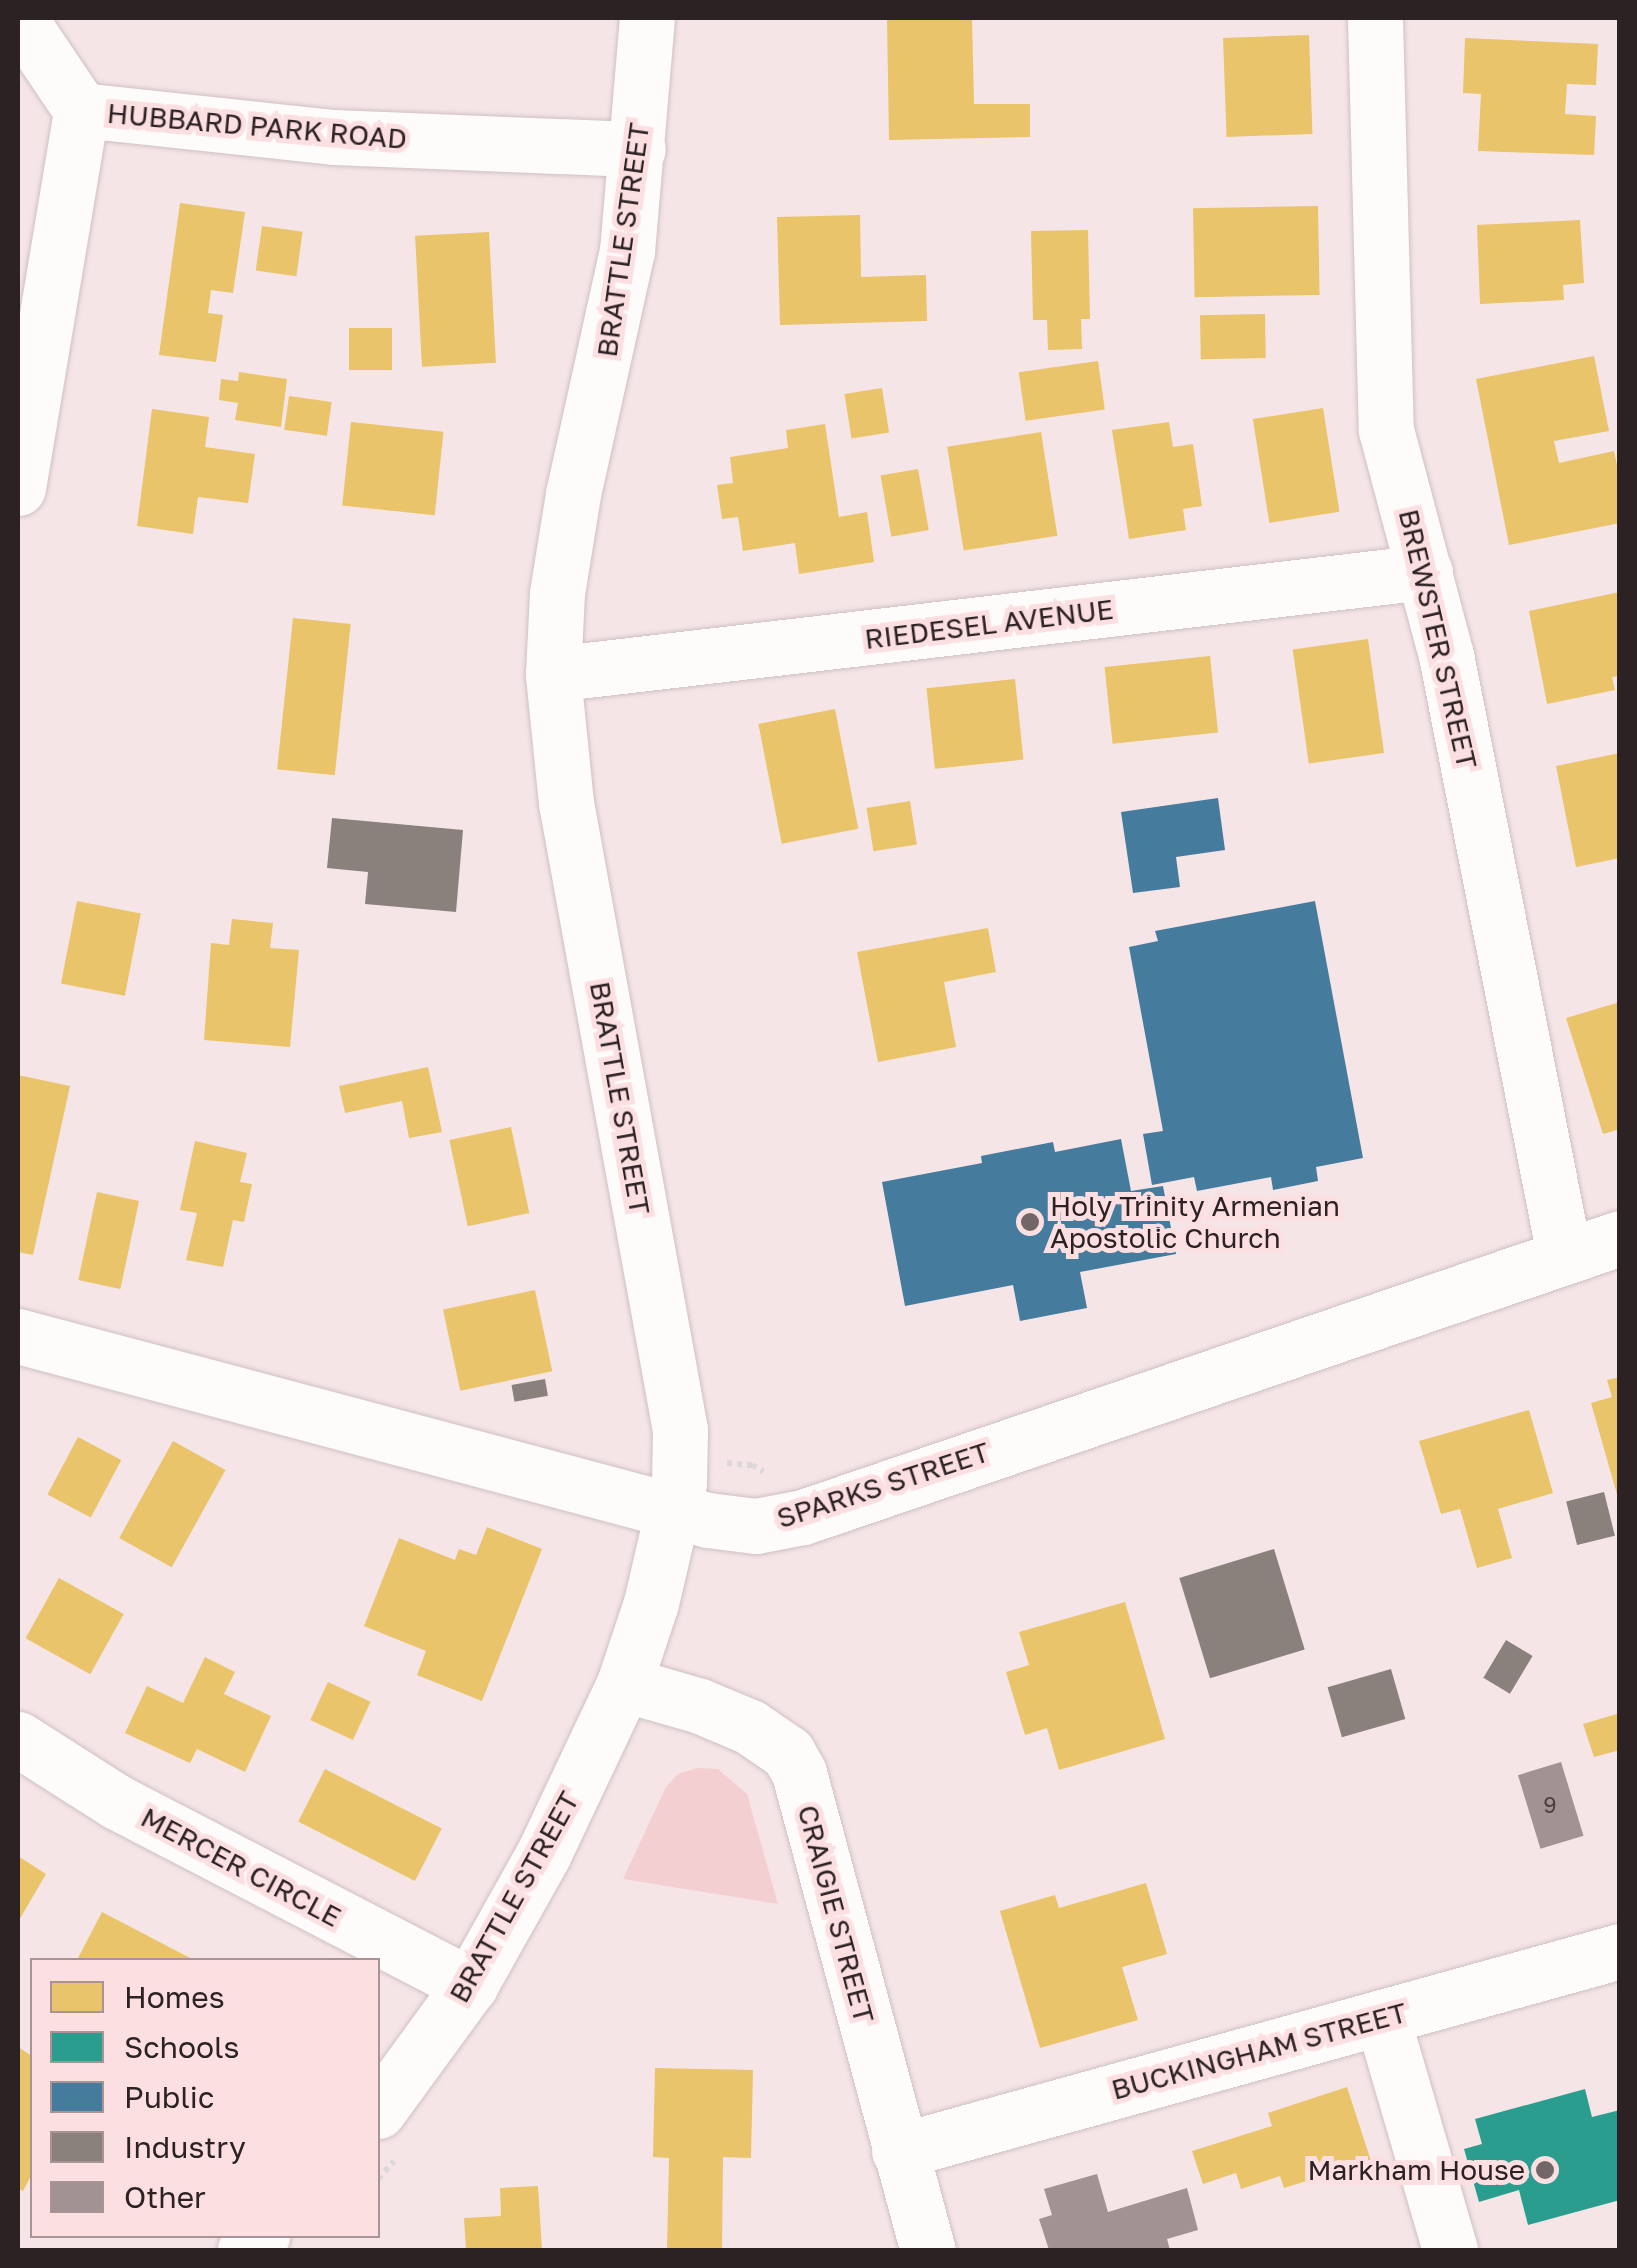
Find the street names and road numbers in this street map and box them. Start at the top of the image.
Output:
street label: HUBBARD PARK ROAD [106,96,408,156]
street label: BRATTLE STREET [590,121,656,359]
street label: BREWSTER STREET [1392,506,1484,772]
street label: RIEDESEL AVENUE [863,592,1115,656]
street label: BRATTLE STREET [583,979,657,1217]
street label: SPARKS STREET [773,1435,993,1535]
street label: BRATTLE STREET [442,1786,586,2008]
street label: MERCER CIRCLE [135,1800,347,1934]
street label: CRAIGIE STREET [791,1801,881,2027]
street label: BUCKINGHAM STREET [1108,1995,1410,2107]

